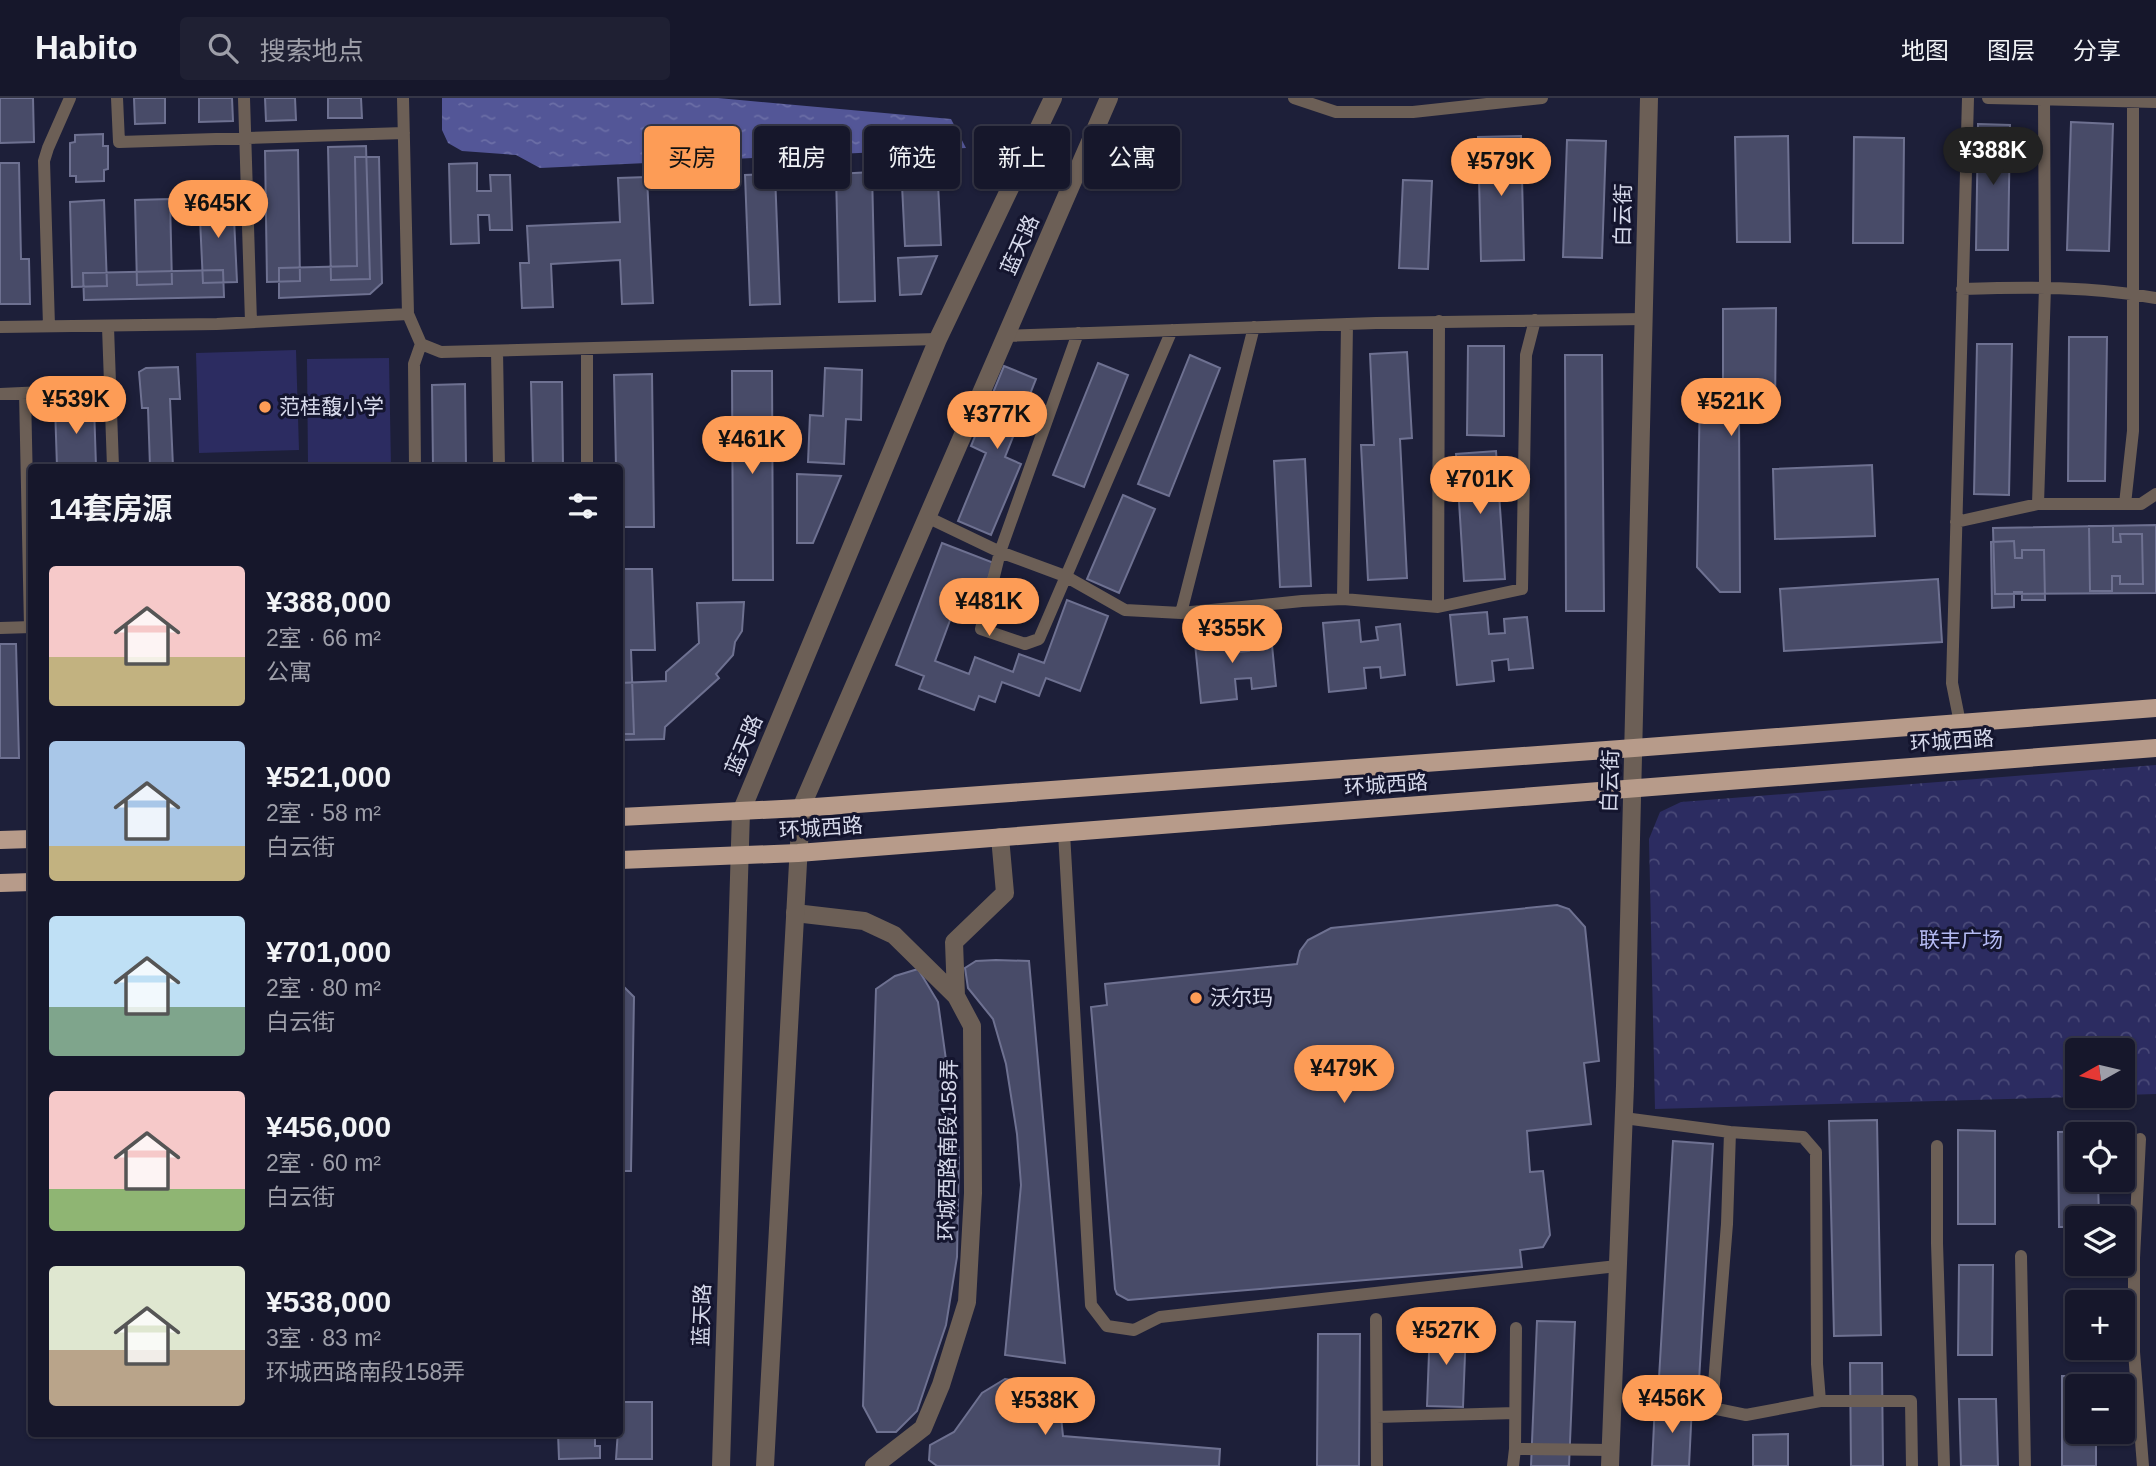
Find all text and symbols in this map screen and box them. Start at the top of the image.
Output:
search box [180,17,670,80]
text: Habito [35,29,138,66]
icon: search [204,29,242,67]
text: 搜索地点 [260,36,364,66]
text: 地图 [1901,37,1949,64]
text: 图层 [1987,37,2035,64]
text: 分享 [2073,37,2121,64]
chip: 买房 [644,126,740,189]
chip: 租房 [754,126,850,189]
chip: 筛选 [864,126,960,189]
chip: 新上 [974,126,1070,189]
chip: 公寓 [1084,126,1180,189]
pin: ¥388K [1944,127,2042,187]
text: ¥388K [1959,137,2027,163]
pin: ¥579K [1452,139,1550,198]
text: ¥579K [1467,148,1535,174]
pin: ¥645K [169,180,267,240]
street label: 白云街 [1610,183,1635,247]
text: ¥645K [184,190,252,216]
street label: 蓝天路 [996,211,1043,278]
pin: ¥539K [27,376,125,436]
pin: ¥521K [1682,378,1780,438]
text: ¥539K [42,386,110,412]
text: ¥521K [1697,388,1765,414]
pin: ¥377K [948,392,1046,451]
place label: 范桂馥小学 [279,395,384,418]
marker: 范桂馥小学 [257,399,273,415]
text: ¥377K [963,401,1031,427]
pin: ¥461K [703,416,801,476]
text: ¥461K [718,426,786,452]
pin: ¥701K [1431,456,1529,516]
text: ¥701K [1446,466,1514,492]
icon: filters [564,487,602,525]
text: 14套房源 [49,492,172,525]
pin: ¥481K [940,578,1038,638]
text: ¥388,000 [266,585,391,618]
text: ¥481K [955,588,1023,614]
icon: home [105,594,189,678]
pin: ¥355K [1183,606,1281,665]
text: ¥355K [1198,615,1266,641]
text: 2室 · 66 m² [266,625,381,651]
text: 公寓 [266,659,312,685]
street label: 蓝天路 [721,711,766,778]
street label: 环城西路 [1909,726,1995,755]
street label: 白云街 [1597,749,1622,813]
text: ¥521,000 [266,760,391,793]
icon: home [105,769,189,853]
street label: 环城西路 [1343,770,1429,799]
text: 2室 · 58 m² [266,800,381,826]
street label: 环城西路 [778,813,864,842]
text: 白云街 [266,834,335,860]
park label: 联丰广场 [1919,928,2003,951]
text: ¥701,000 [266,935,391,968]
icon: home [105,944,189,1028]
text: 2室 · 80 m² [266,975,381,1001]
place label: 沃尔玛 [1210,986,1273,1009]
marker: 沃尔玛 [1188,990,1204,1006]
text: 白云街 [266,1009,335,1035]
north arrow [2065,1038,2135,1108]
map controls [2065,1038,2135,1444]
pin: ¥479K [1295,1046,1393,1105]
text: ¥479K [1310,1055,1378,1081]
street label: 环城西路南段158弄 [934,1059,961,1241]
text: ¥456,000 [266,1110,391,1143]
icon: home [105,1119,189,1203]
button: locate [2065,1122,2135,1192]
text: 2室 · 60 m² [266,1150,381,1176]
text: 白云街 [266,1184,335,1210]
button: layers [2065,1206,2135,1276]
street label: 蓝天路 [689,1283,714,1347]
text: ¥538,000 [266,1285,391,1318]
button: + [2065,1290,2135,1360]
icon: home [105,1294,189,1378]
pin: ¥527K [1397,1308,1495,1367]
text: ¥527K [1412,1317,1480,1343]
text: 3室 · 83 m² [266,1325,381,1351]
text: 环城西路南段158弄 [266,1359,465,1385]
button: − [2065,1374,2135,1444]
pin: ¥456K [1623,1376,1721,1435]
pin: ¥538K [996,1378,1094,1437]
text: ¥456K [1638,1385,1706,1411]
text: ¥538K [1011,1387,1079,1413]

